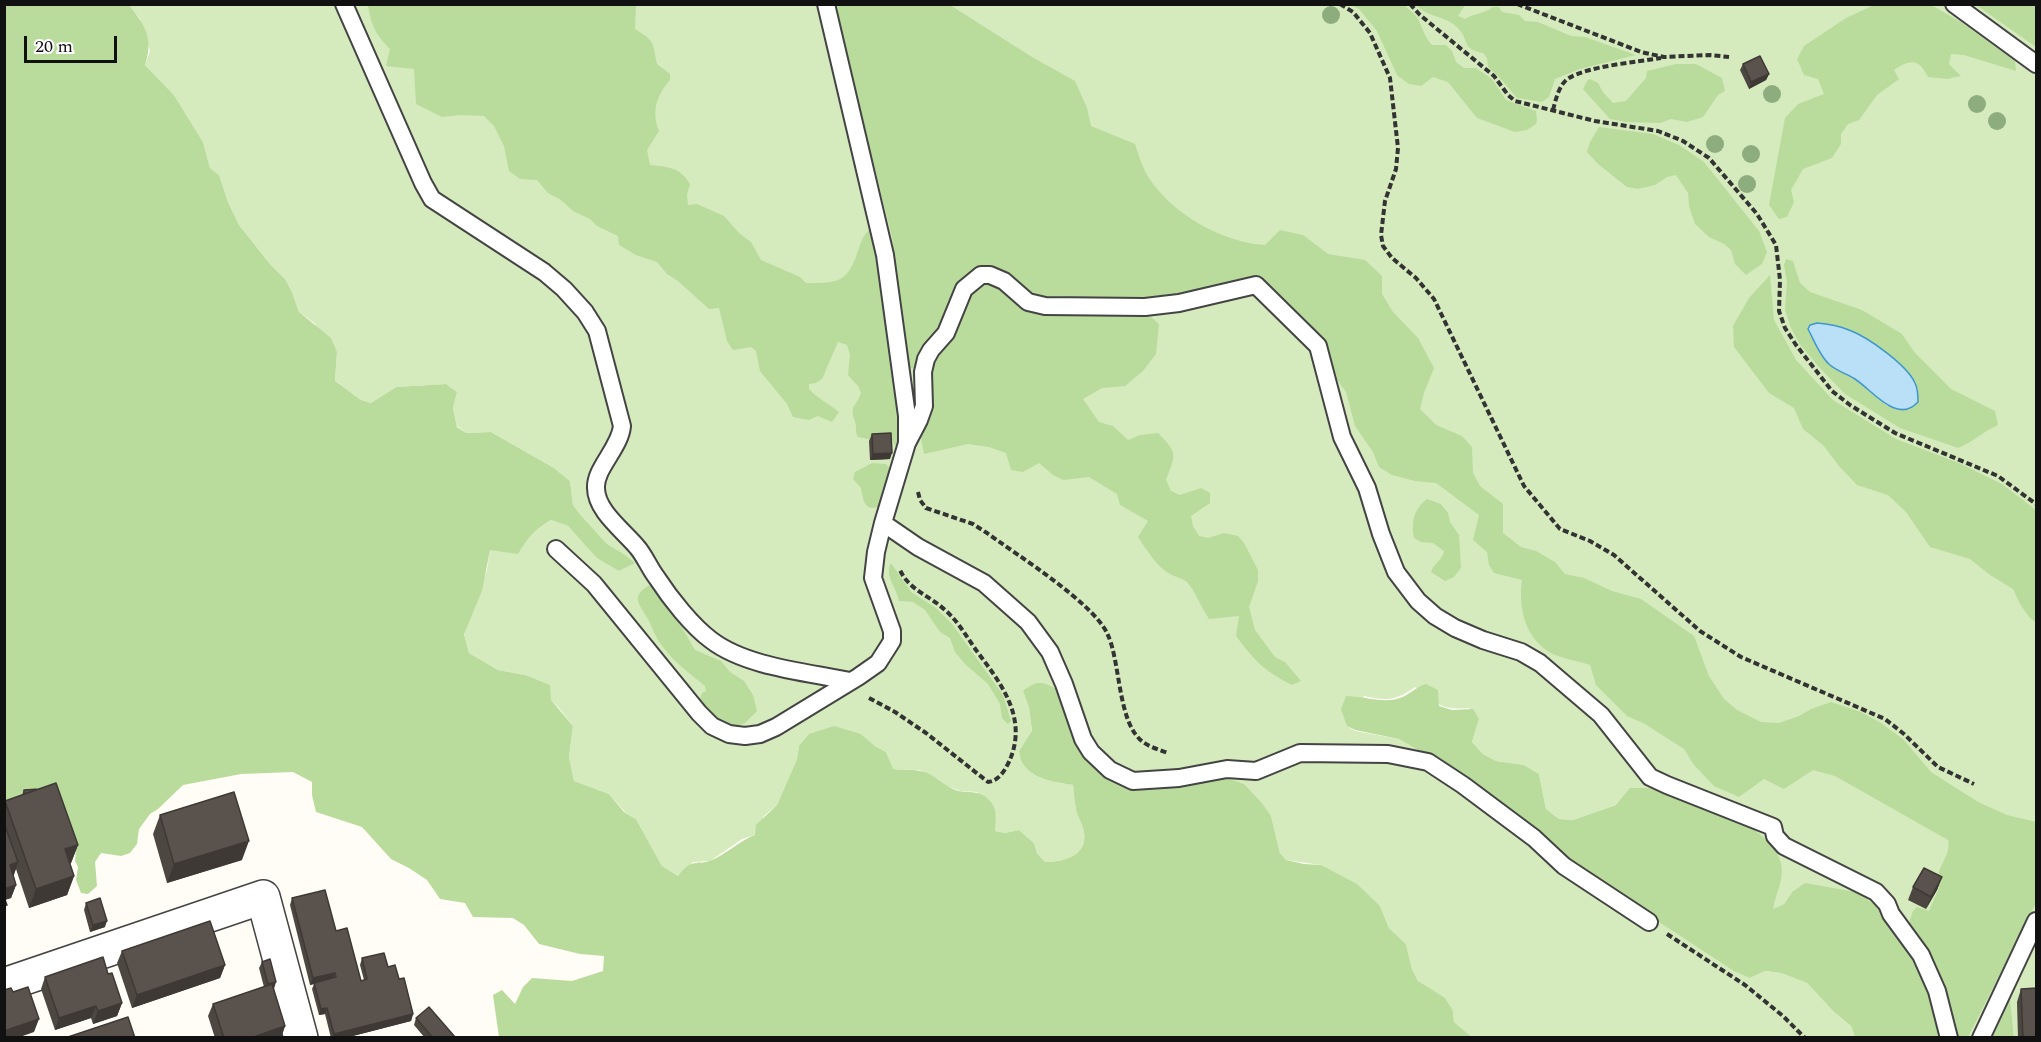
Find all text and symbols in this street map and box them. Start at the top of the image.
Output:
scale bar [27,24,120,62]
text: 20 m [35,33,73,60]

